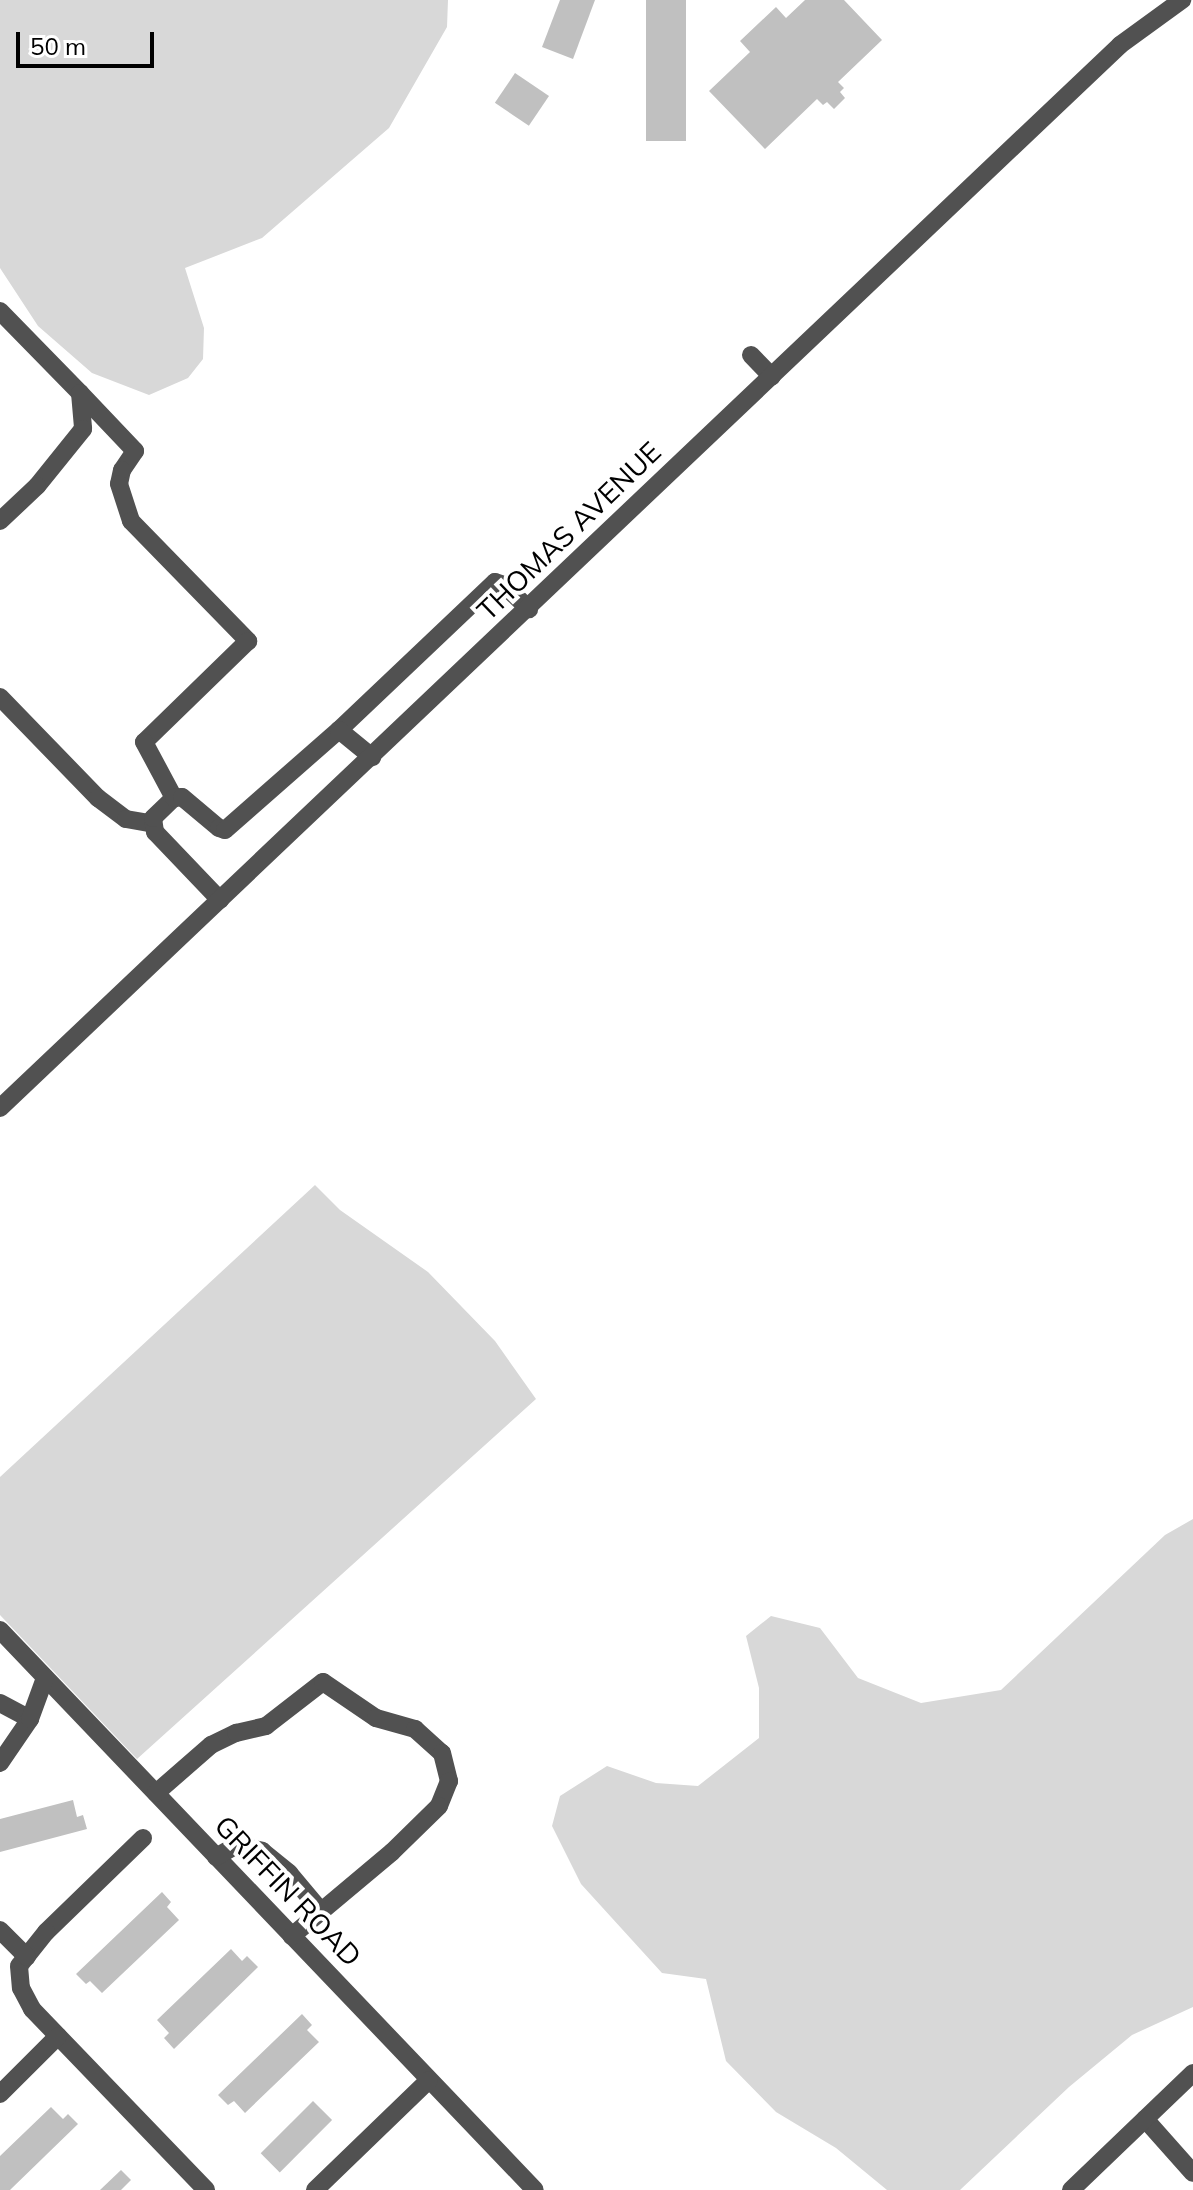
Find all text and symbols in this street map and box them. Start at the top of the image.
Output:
scale bar [20,16,158,66]
text: 50 m [30,31,86,61]
street label: THOMAS AVENUE [470,435,668,627]
street label: GRIFFIN ROAD [208,1809,368,1973]

